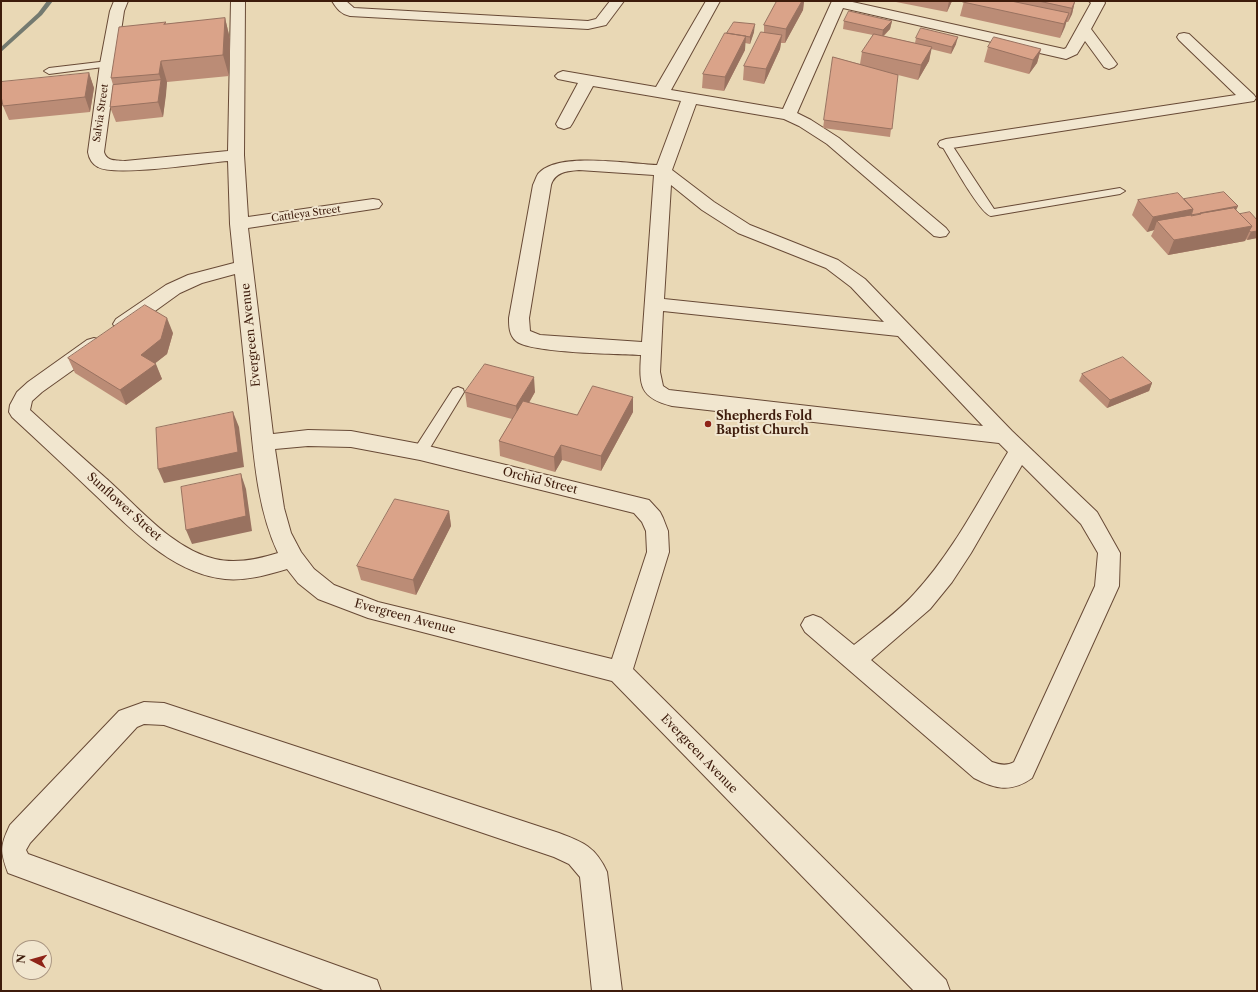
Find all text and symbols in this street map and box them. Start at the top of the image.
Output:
street label: Salvia Street [91,83,111,143]
street label: Cattleya Street [271,203,341,225]
street label: Evergreen Avenue [238,282,264,388]
place label: Shepherds Fold Baptist Church [716,410,812,438]
marker: Shepherds Fold Baptist Church [703,419,713,429]
street label: Orchid Street [501,465,579,497]
street label: Sunflower Street [84,470,164,544]
street label: Evergreen Avenue [353,597,457,637]
street label: Evergreen Avenue [658,712,740,796]
north arrow [12,940,52,980]
text: N [14,953,29,964]

